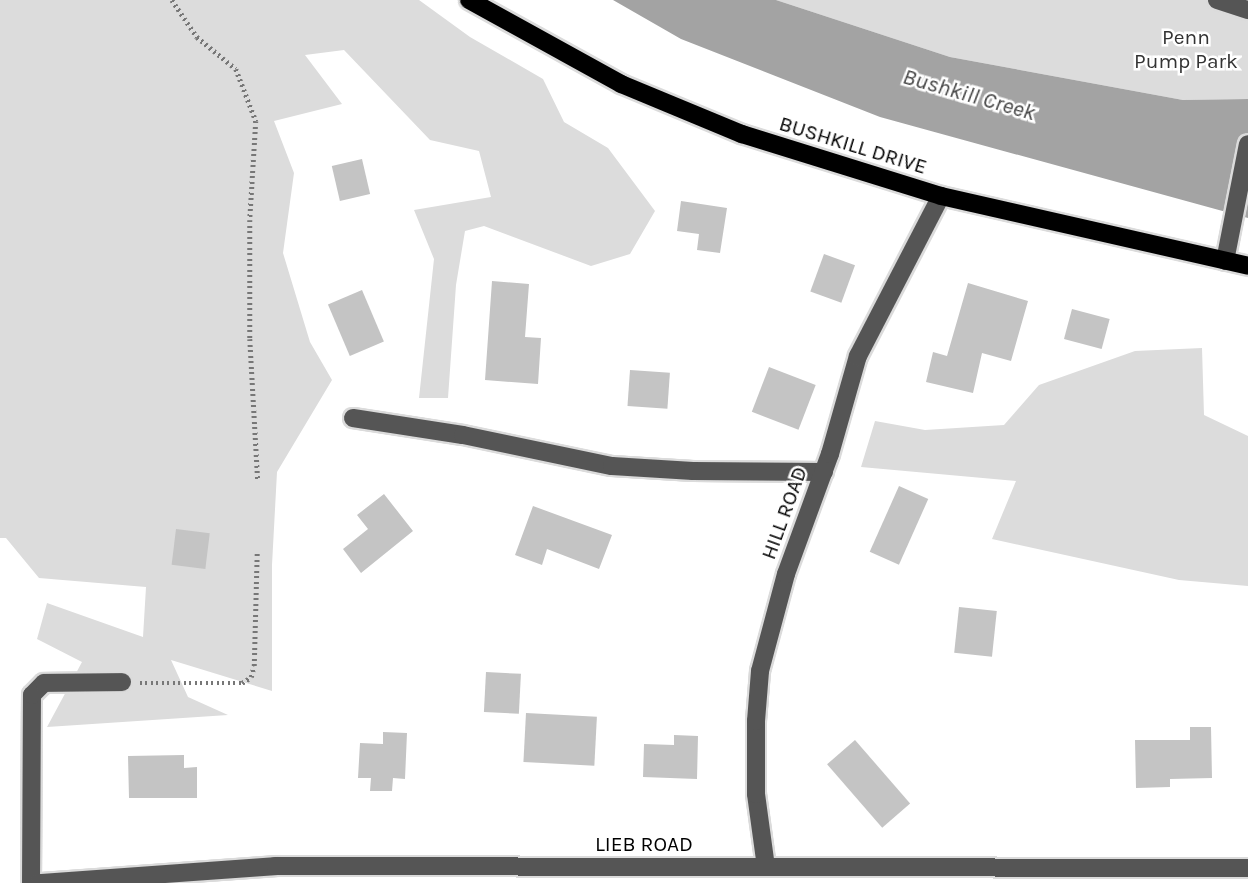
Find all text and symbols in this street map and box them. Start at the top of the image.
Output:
park label: Penn Pump Park [1134,24,1238,74]
water label: Bushkill Creek [899,63,1039,127]
street label: BUSHKILL DRIVE [776,111,930,179]
street label: HILL ROAD [756,463,812,563]
street label: LIEB ROAD [595,831,693,857]

